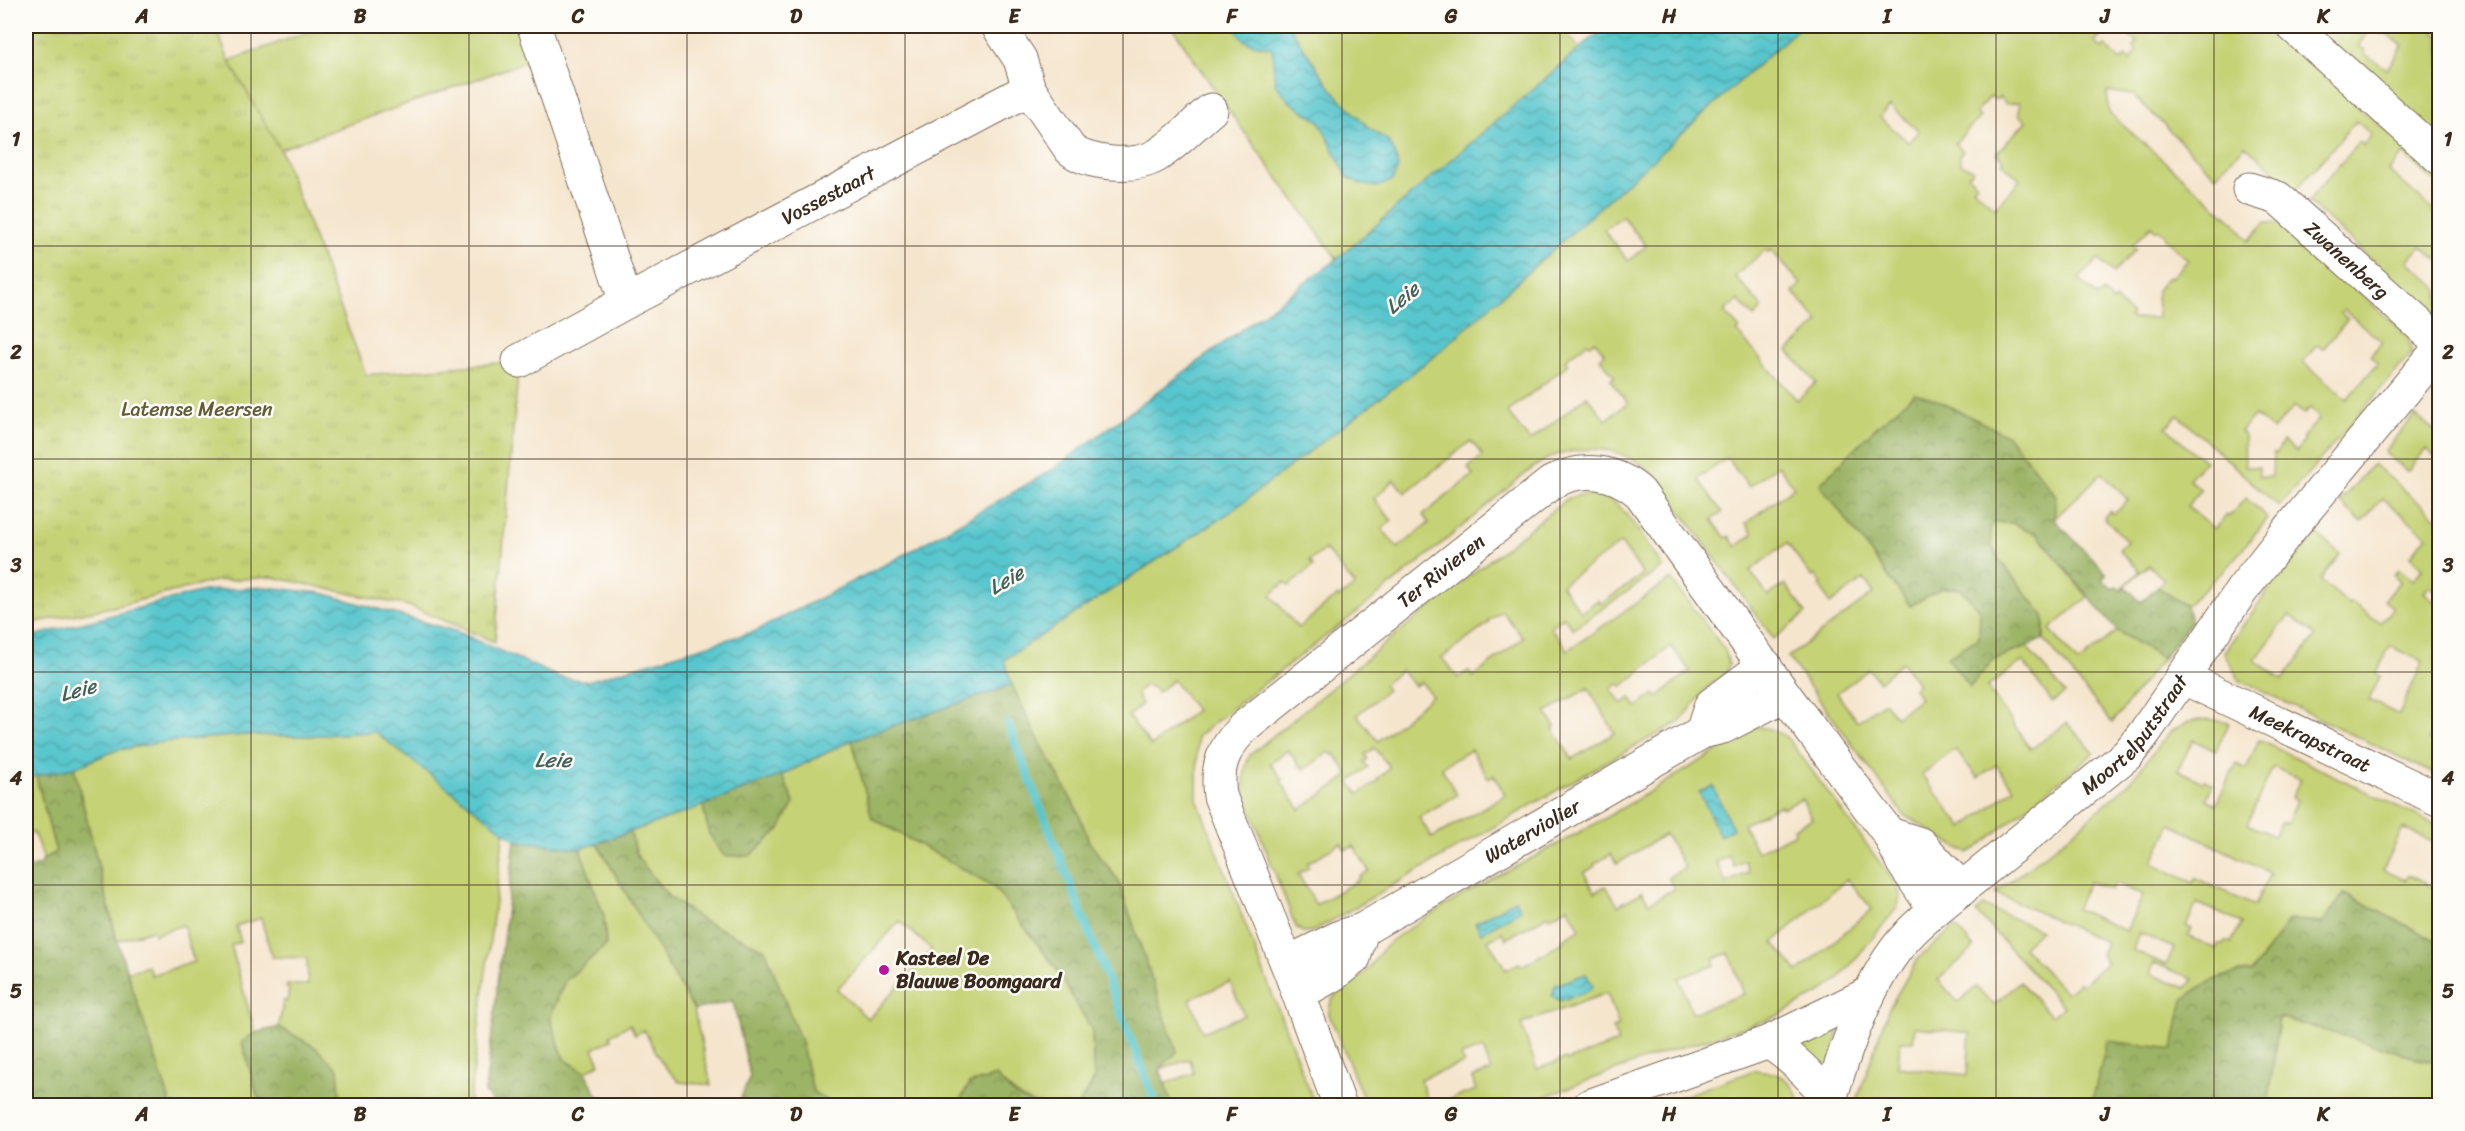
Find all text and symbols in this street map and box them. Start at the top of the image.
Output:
text: A [134,0,149,34]
text: B [354,0,367,34]
text: C [571,0,585,34]
text: D [790,0,803,34]
text: E [1008,0,1021,34]
text: F [1226,0,1239,34]
text: G [1444,0,1458,34]
text: H [1661,0,1677,34]
text: I [1882,0,1893,34]
text: J [2099,0,2111,34]
text: K [2316,0,2331,34]
text: 1 [12,122,21,157]
text: 1 [2444,122,2453,157]
street label: Vossestaart [775,155,883,234]
street label: Zwanenberg [2296,212,2398,308]
water label: Leie [1376,271,1430,324]
text: 2 [9,335,22,370]
text: 2 [2441,335,2454,370]
park label: Latemse Meersen [121,392,273,427]
street label: Ter Rivieren [1389,524,1493,617]
text: 3 [10,548,22,583]
text: 3 [2442,548,2454,583]
water label: Leie [981,554,1033,606]
water label: Leie [55,666,102,713]
street label: Moortelputstraat [2072,666,2198,804]
street label: Meekrapstraat [2243,694,2377,782]
water label: Leie [535,741,573,779]
text: 4 [9,761,23,796]
text: 4 [2441,761,2455,796]
street label: Waterviolier [1477,788,1589,873]
place label: Kasteel De Blauwe Boomgaard [895,941,1063,999]
marker: Kasteel De Blauwe Boomgaard [877,963,891,977]
text: 5 [10,974,22,1009]
text: 5 [2442,974,2454,1009]
text: A [134,1097,149,1131]
text: B [354,1097,367,1131]
text: C [571,1097,585,1131]
text: D [790,1097,803,1131]
text: E [1008,1097,1021,1131]
text: F [1226,1097,1239,1131]
text: G [1444,1097,1458,1131]
text: H [1661,1097,1677,1131]
text: I [1882,1097,1893,1131]
text: J [2099,1097,2111,1131]
text: K [2316,1097,2331,1131]

